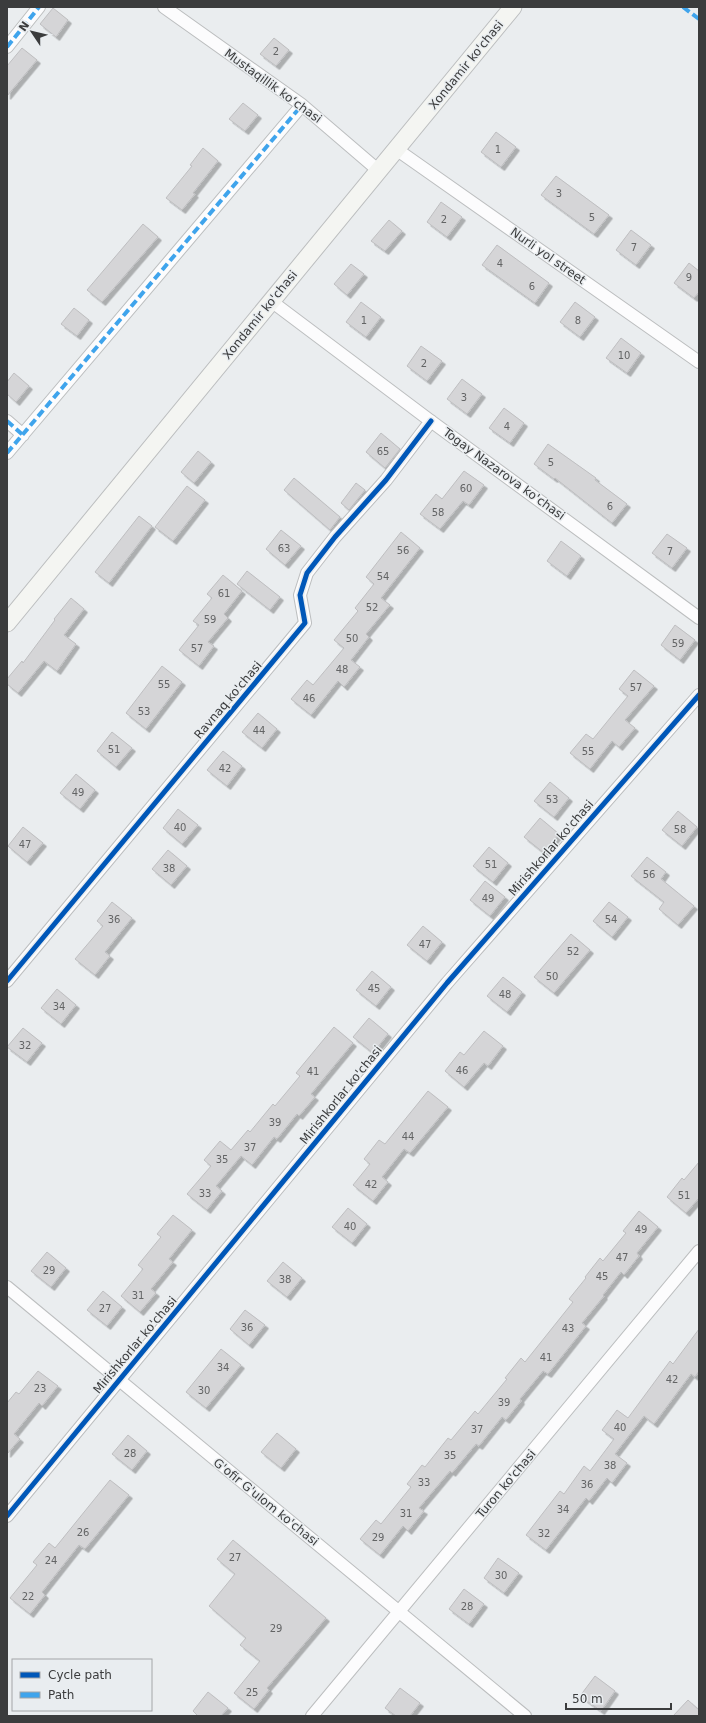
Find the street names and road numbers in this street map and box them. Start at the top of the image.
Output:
street label: Xondamir ko'chasi [426,18,506,112]
street label: Mustaqillik koʻchasi [222,46,324,126]
street label: Nurli yol street [508,225,589,287]
street label: Xondamir ko'chasi [220,268,300,362]
street label: Togay Nazarova ko'chasi [440,425,568,523]
street label: Ravnaq ko'chasi [191,658,265,742]
street label: Mirishkorlar ko'chasi [506,797,596,899]
street label: Mirishkorlar ko'chasi [297,1043,385,1147]
street label: Mirishkorlar ko'chasi [90,1294,180,1396]
street label: Turon ko'chasi [473,1447,539,1522]
street label: G'ofir G'ulom ko'chasi [211,1455,321,1549]

